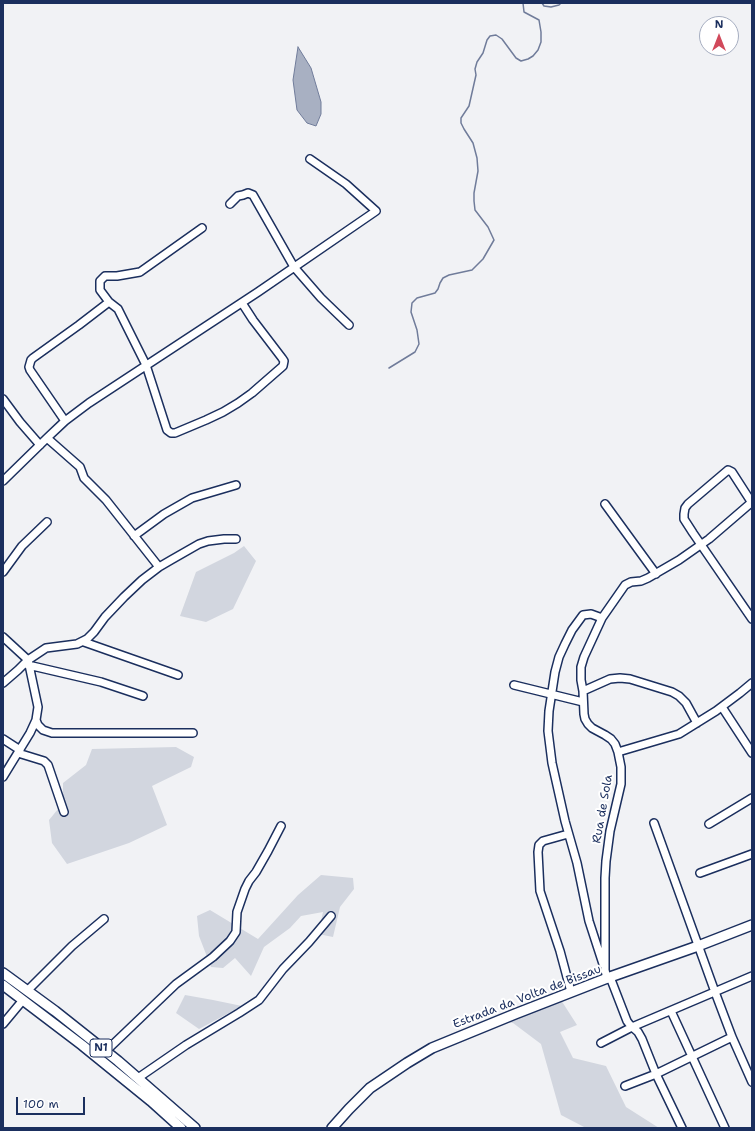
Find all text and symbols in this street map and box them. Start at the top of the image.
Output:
north arrow [699,16,739,56]
text: N [715,17,723,32]
street label: Rua de Sola [590,774,616,844]
street label: Estrada da Volta de Bissau [451,962,603,1032]
road number: N1 [90,1039,112,1057]
scale bar [18,1089,87,1115]
text: 100 m [23,1096,59,1112]

